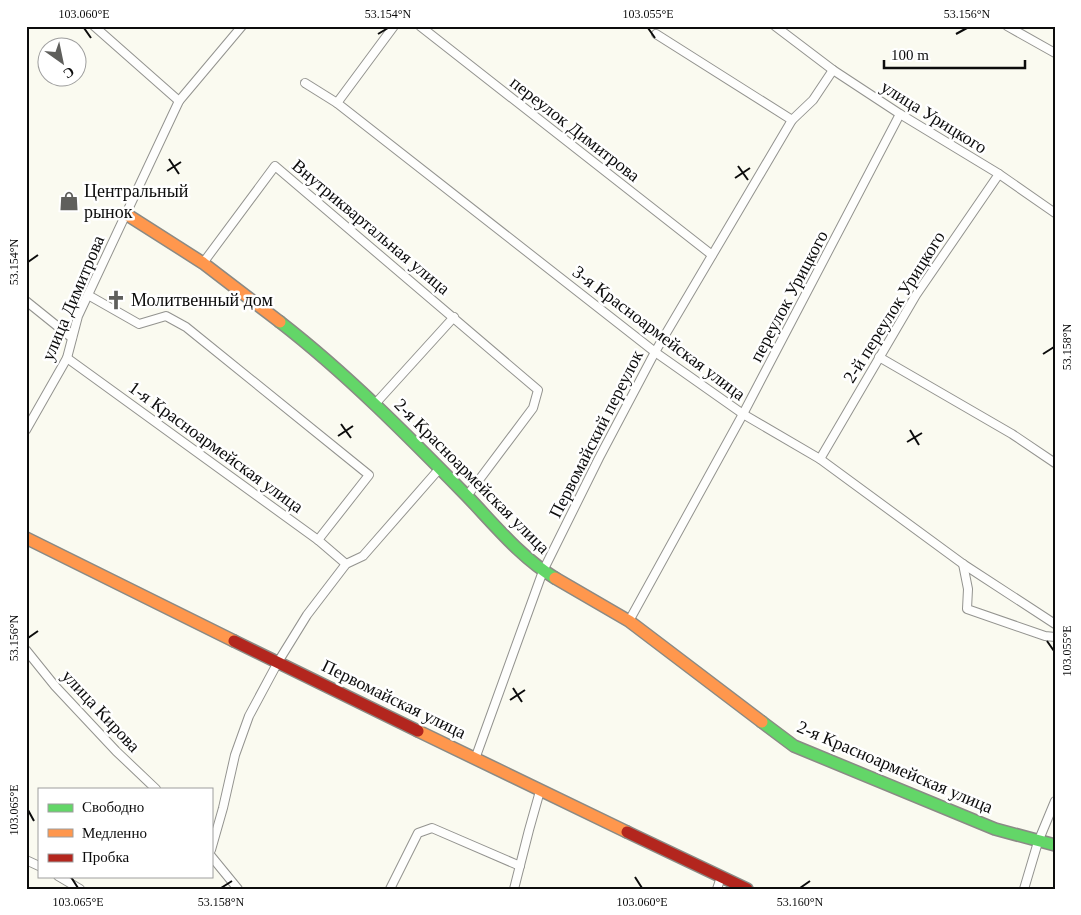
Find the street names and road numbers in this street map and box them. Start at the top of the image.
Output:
street label: переулок Димитрова [506,72,644,186]
street label: улица Урицкого [877,76,991,158]
street label: Внутриквартальная улица [288,155,454,299]
street label: переулок Урицкого [746,227,832,365]
street label: 2-й переулок Урицкого [839,228,949,386]
street label: улица Димитрова [38,232,108,364]
street label: 3-я Красноармейская улица [569,262,749,404]
street label: Первомайский переулок [545,347,647,521]
street label: 1-я Красноармейская улица [125,377,307,517]
street label: 2-я Красноармейская улица [390,394,554,558]
street label: Первомайская улица [319,655,469,743]
street label: улица Кирова [58,666,144,756]
street label: 2-я Красноармейская улица [794,717,996,817]

